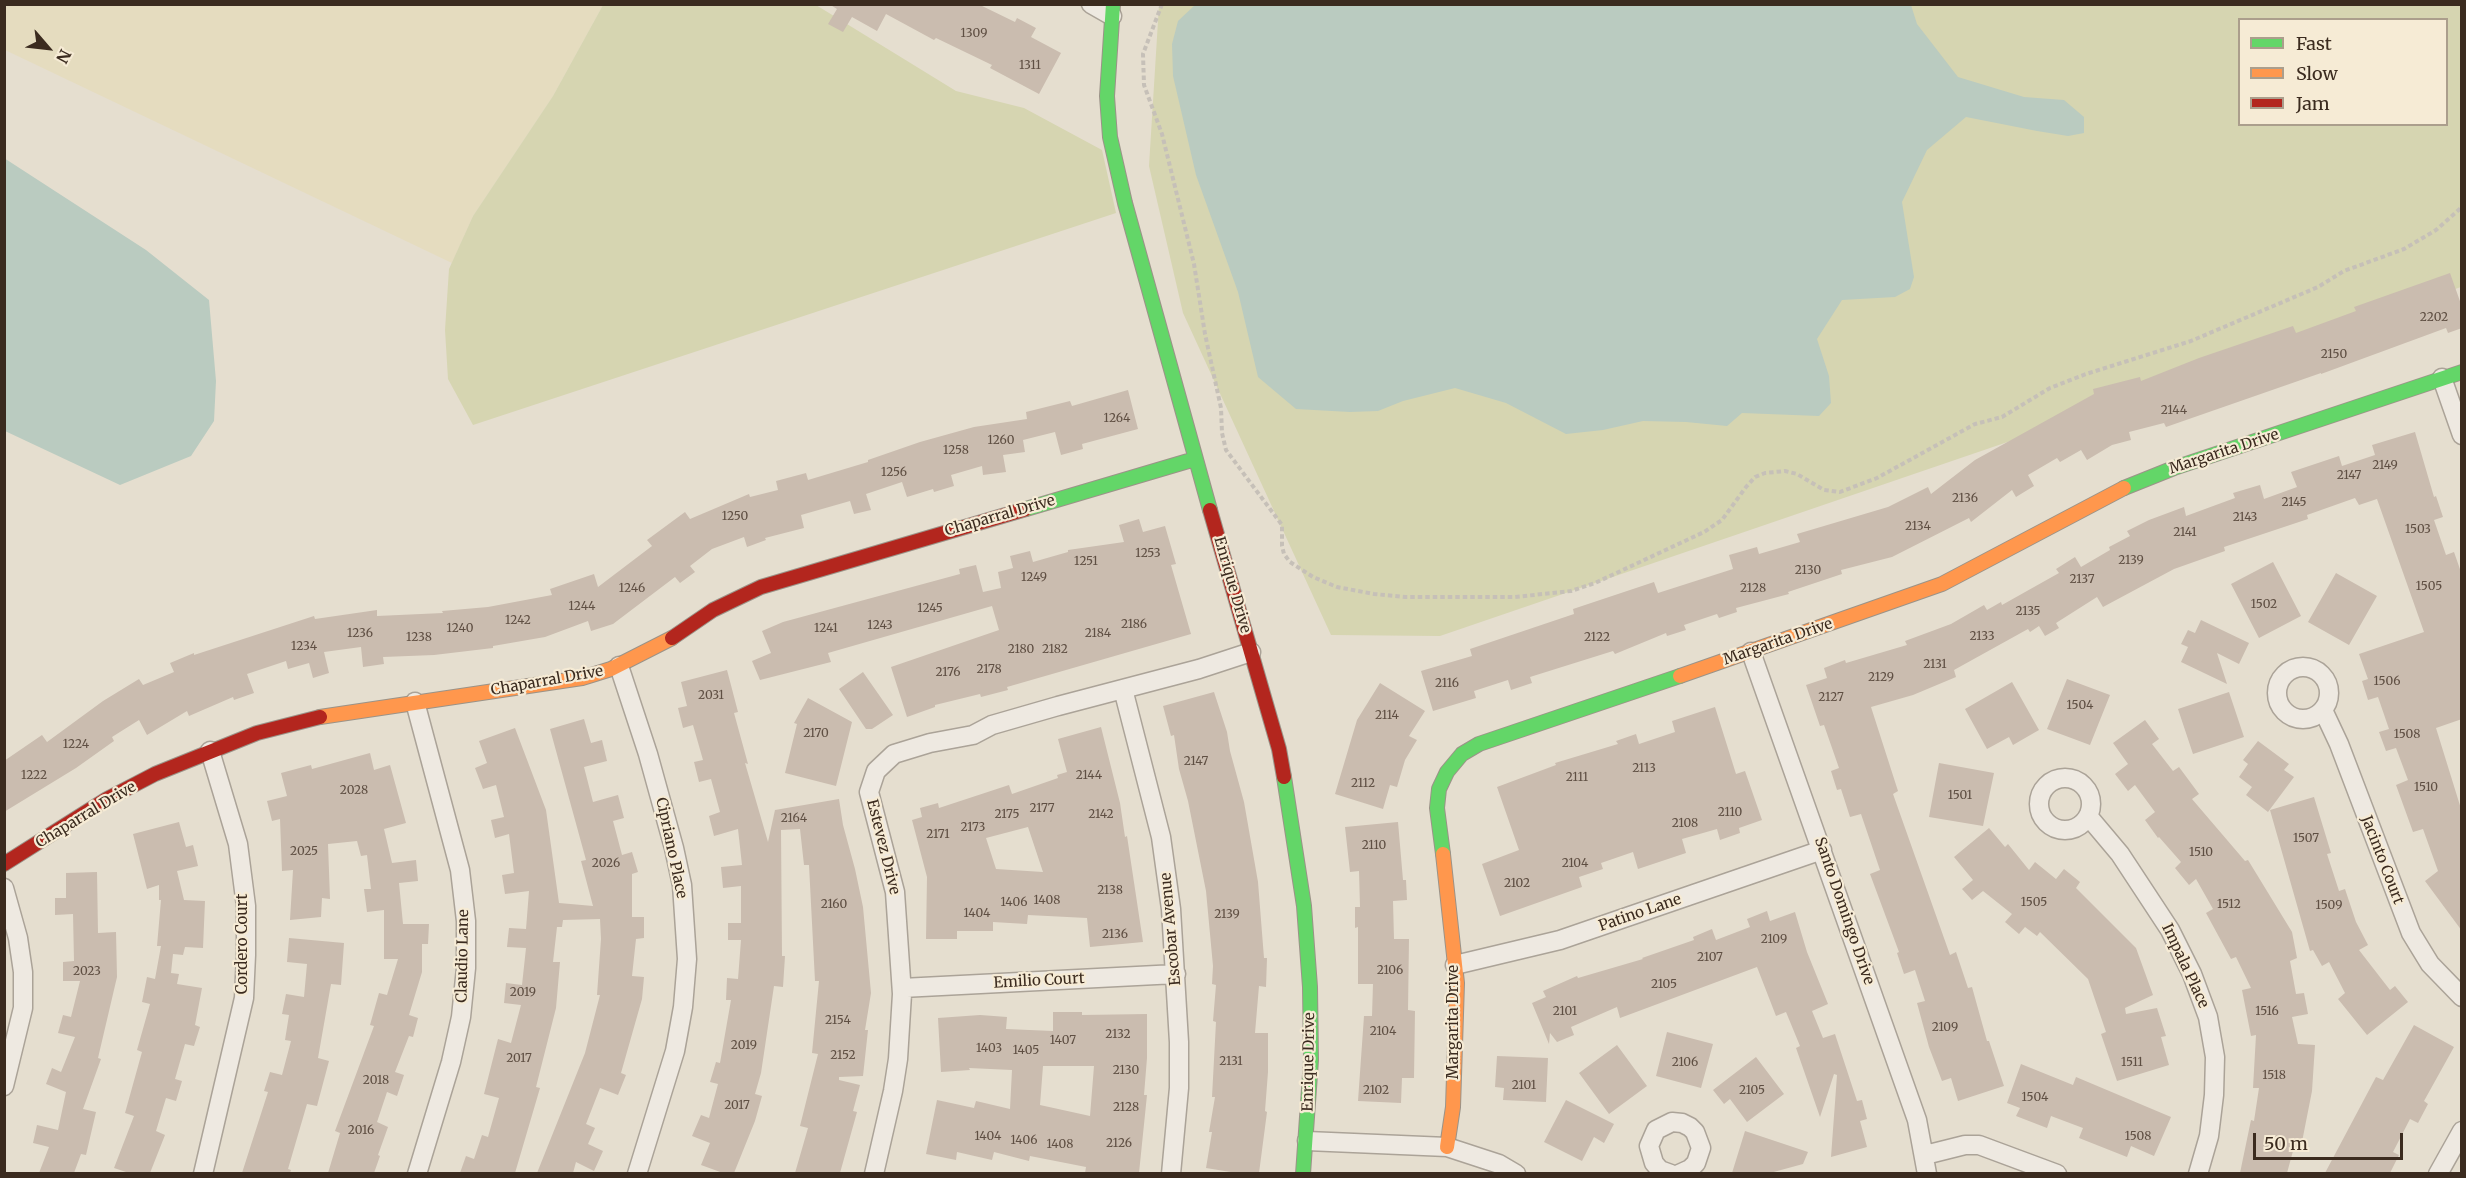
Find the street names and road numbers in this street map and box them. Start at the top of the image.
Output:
street label: Margarita Drive [2167,426,2281,478]
street label: Chaparral Drive [943,492,1057,540]
street label: Enrique Drive [1210,535,1254,635]
street label: Margarita Drive [1721,615,1835,669]
street label: Chaparral Drive [489,662,605,700]
street label: Chaparral Drive [33,778,139,852]
street label: Cipriano Place [652,796,690,900]
street label: Estevez Drive [862,798,904,896]
street label: Jacinto Court [2357,813,2407,907]
street label: Santo Domingo Drive [1810,835,1878,987]
street label: Escobar Avenue [1157,872,1185,986]
street label: Patino Lane [1596,890,1684,936]
street label: Cordero Court [234,894,252,994]
street label: Claudio Lane [453,909,473,1003]
street label: Impala Place [2158,921,2212,1011]
street label: Margarita Drive [1445,965,1463,1079]
street label: Emilio Court [993,970,1085,992]
street label: Enrique Drive [1299,1012,1319,1112]

